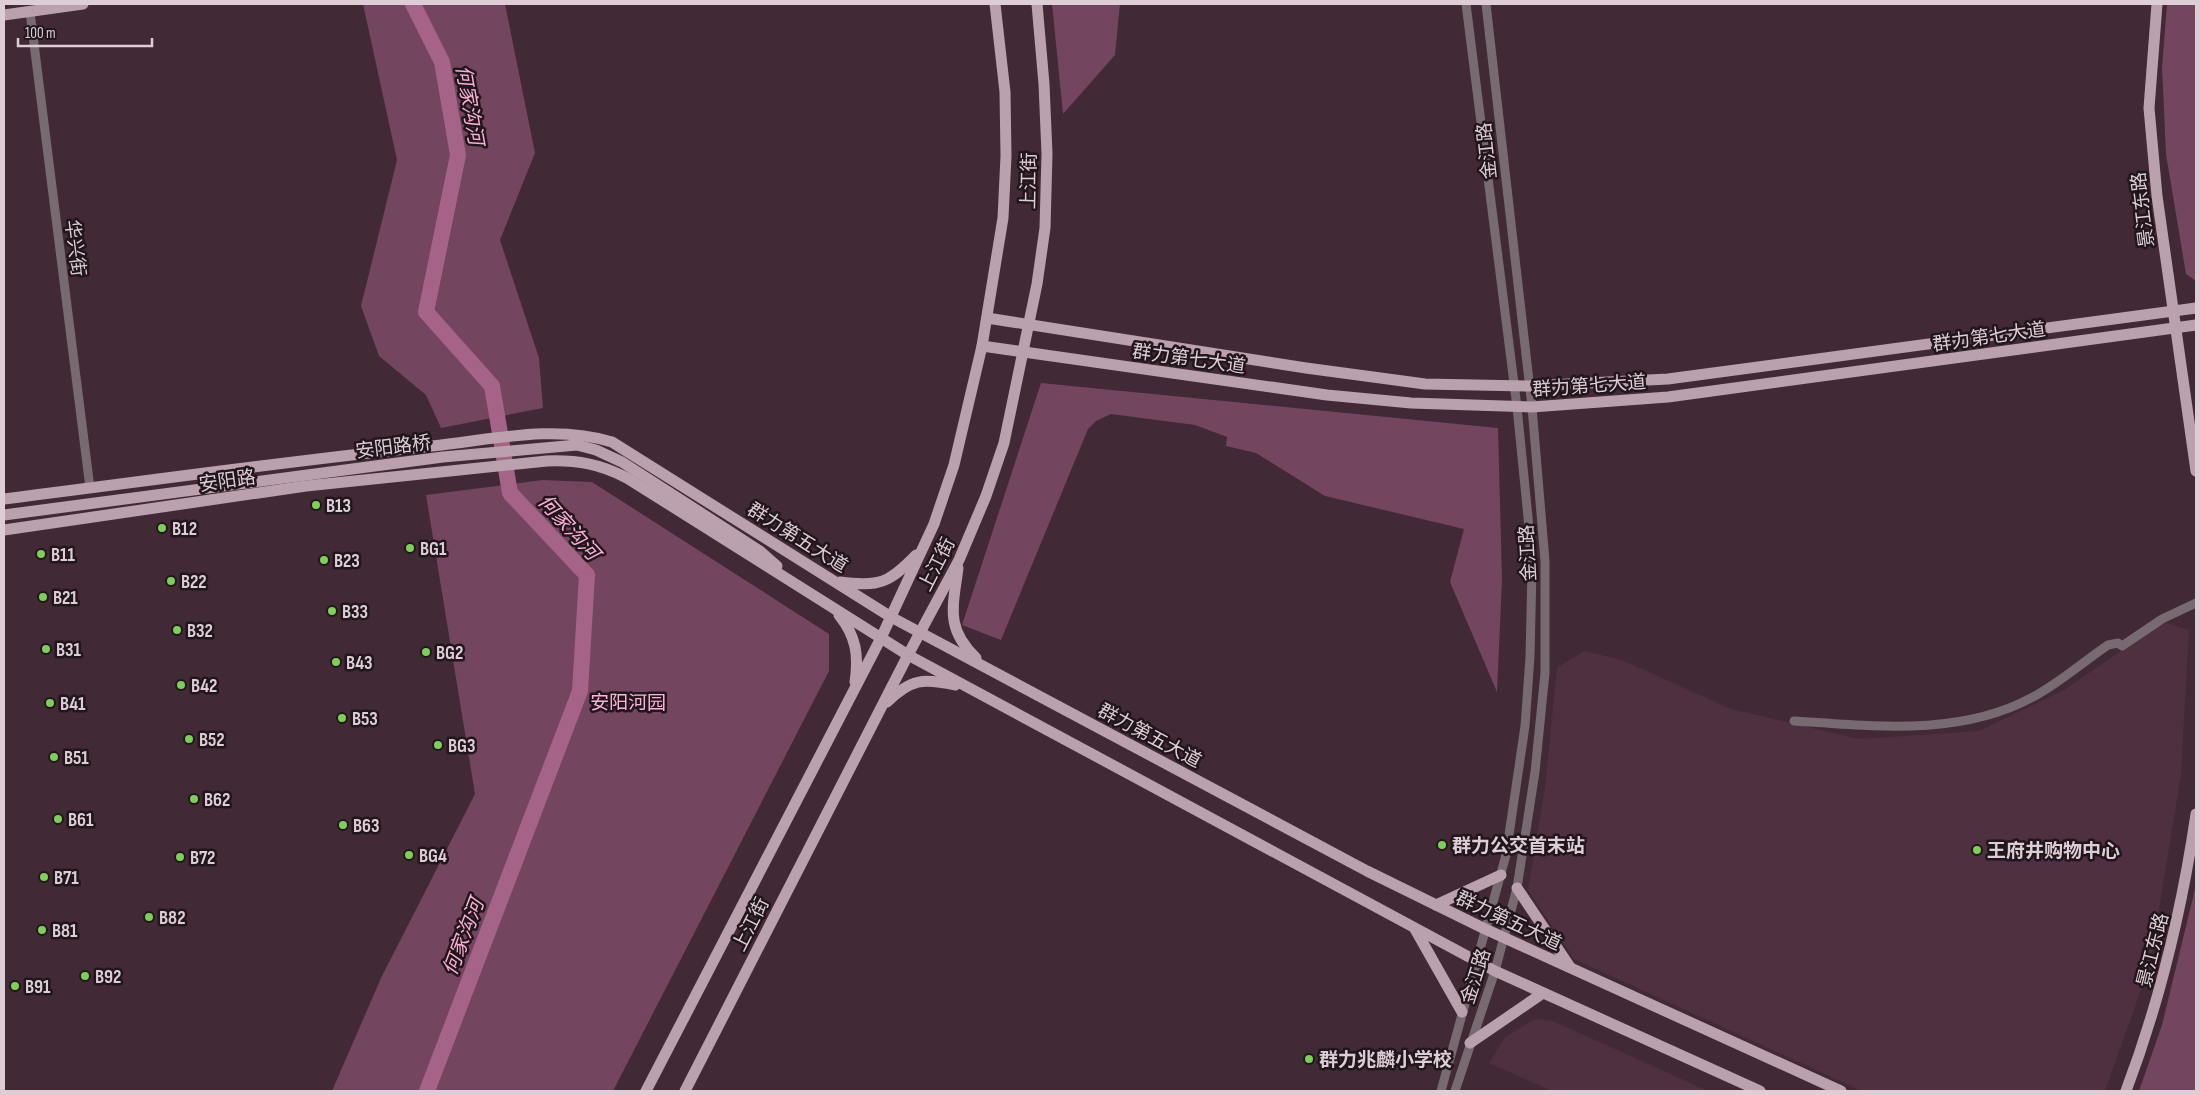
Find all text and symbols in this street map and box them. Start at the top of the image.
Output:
scale bar [18,15,151,47]
text: 100 m [25,24,56,43]
water label: 何家沟河 [450,64,488,151]
street label: 金江路 [1473,121,1502,180]
street label: 上江街 [1018,152,1041,210]
street label: 景江东路 [2127,171,2160,249]
street label: 华兴街 [60,218,89,278]
street label: 群力第七大道 [1931,318,2047,357]
street label: 群力第七大道 [1131,340,1247,379]
street label: 群力第七大道 [1531,371,1647,402]
street label: 安阳路桥 [354,431,432,464]
street label: 安阳路 [197,466,257,497]
water label: 何家沟河 [533,490,607,568]
place label: B13 [326,495,351,518]
street label: 群力第五大道 [743,498,852,578]
marker: B13 [310,499,322,511]
place label: B12 [172,518,197,541]
marker: B12 [156,522,168,534]
street label: 金江路 [1516,524,1541,582]
street label: 上江街 [914,534,961,595]
place label: BG1 [420,538,447,561]
marker: BG1 [404,542,416,554]
place label: B11 [51,544,75,567]
marker: B11 [35,548,47,560]
place label: B23 [334,550,360,573]
marker: B23 [318,554,330,566]
place label: B22 [181,571,207,594]
marker: B22 [165,575,177,587]
place label: B21 [53,587,78,610]
marker: B21 [37,591,49,603]
place label: B33 [342,601,368,624]
marker: B33 [326,605,338,617]
place label: B32 [187,620,213,643]
marker: B32 [171,624,183,636]
place label: B31 [56,639,82,662]
place label: BG2 [436,642,463,665]
marker: B31 [40,643,52,655]
marker: BG2 [420,646,432,658]
place label: B43 [346,652,373,675]
marker: B43 [330,656,342,668]
place label: B42 [191,675,217,698]
marker: B42 [175,679,187,691]
park label: 安阳河园 [590,692,666,715]
place label: B41 [60,693,86,716]
marker: B41 [44,697,56,709]
street label: 群力第五大道 [1094,699,1205,773]
place label: B53 [352,708,378,731]
marker: B53 [336,712,348,724]
place label: B52 [199,729,225,752]
marker: B52 [183,733,195,745]
place label: BG3 [448,735,476,758]
marker: BG3 [432,739,444,751]
place label: B51 [64,747,89,770]
marker: B51 [48,751,60,763]
place label: B62 [204,789,230,812]
marker: B62 [188,793,200,805]
place label: B61 [68,809,94,832]
marker: B61 [52,813,64,825]
place label: B63 [353,815,380,838]
marker: B63 [337,819,349,831]
place label: 群力公交首末站 [1452,835,1585,858]
marker: 群力公交首末站 [1436,839,1448,851]
place label: 王府井购物中心 [1987,840,2120,863]
marker: 王府井购物中心 [1971,844,1983,856]
place label: BG4 [419,845,447,868]
place label: B72 [190,847,215,870]
marker: BG4 [403,849,415,861]
marker: B72 [174,851,186,863]
place label: B71 [54,867,79,890]
marker: B71 [38,871,50,883]
street label: 群力第五大道 [1452,887,1565,956]
water label: 何家沟河 [438,892,491,979]
street label: 上江街 [728,894,775,955]
place label: B82 [159,907,186,930]
marker: B82 [143,911,155,923]
street label: 景江东路 [2133,911,2174,990]
place label: B81 [52,920,78,943]
marker: B81 [36,924,48,936]
street label: 金江路 [1457,946,1496,1007]
place label: B92 [95,966,121,989]
marker: B92 [79,970,91,982]
place label: B91 [25,976,51,999]
marker: B91 [9,980,21,992]
place label: 群力兆麟小学校 [1319,1049,1452,1072]
marker: 群力兆麟小学校 [1303,1053,1315,1065]

